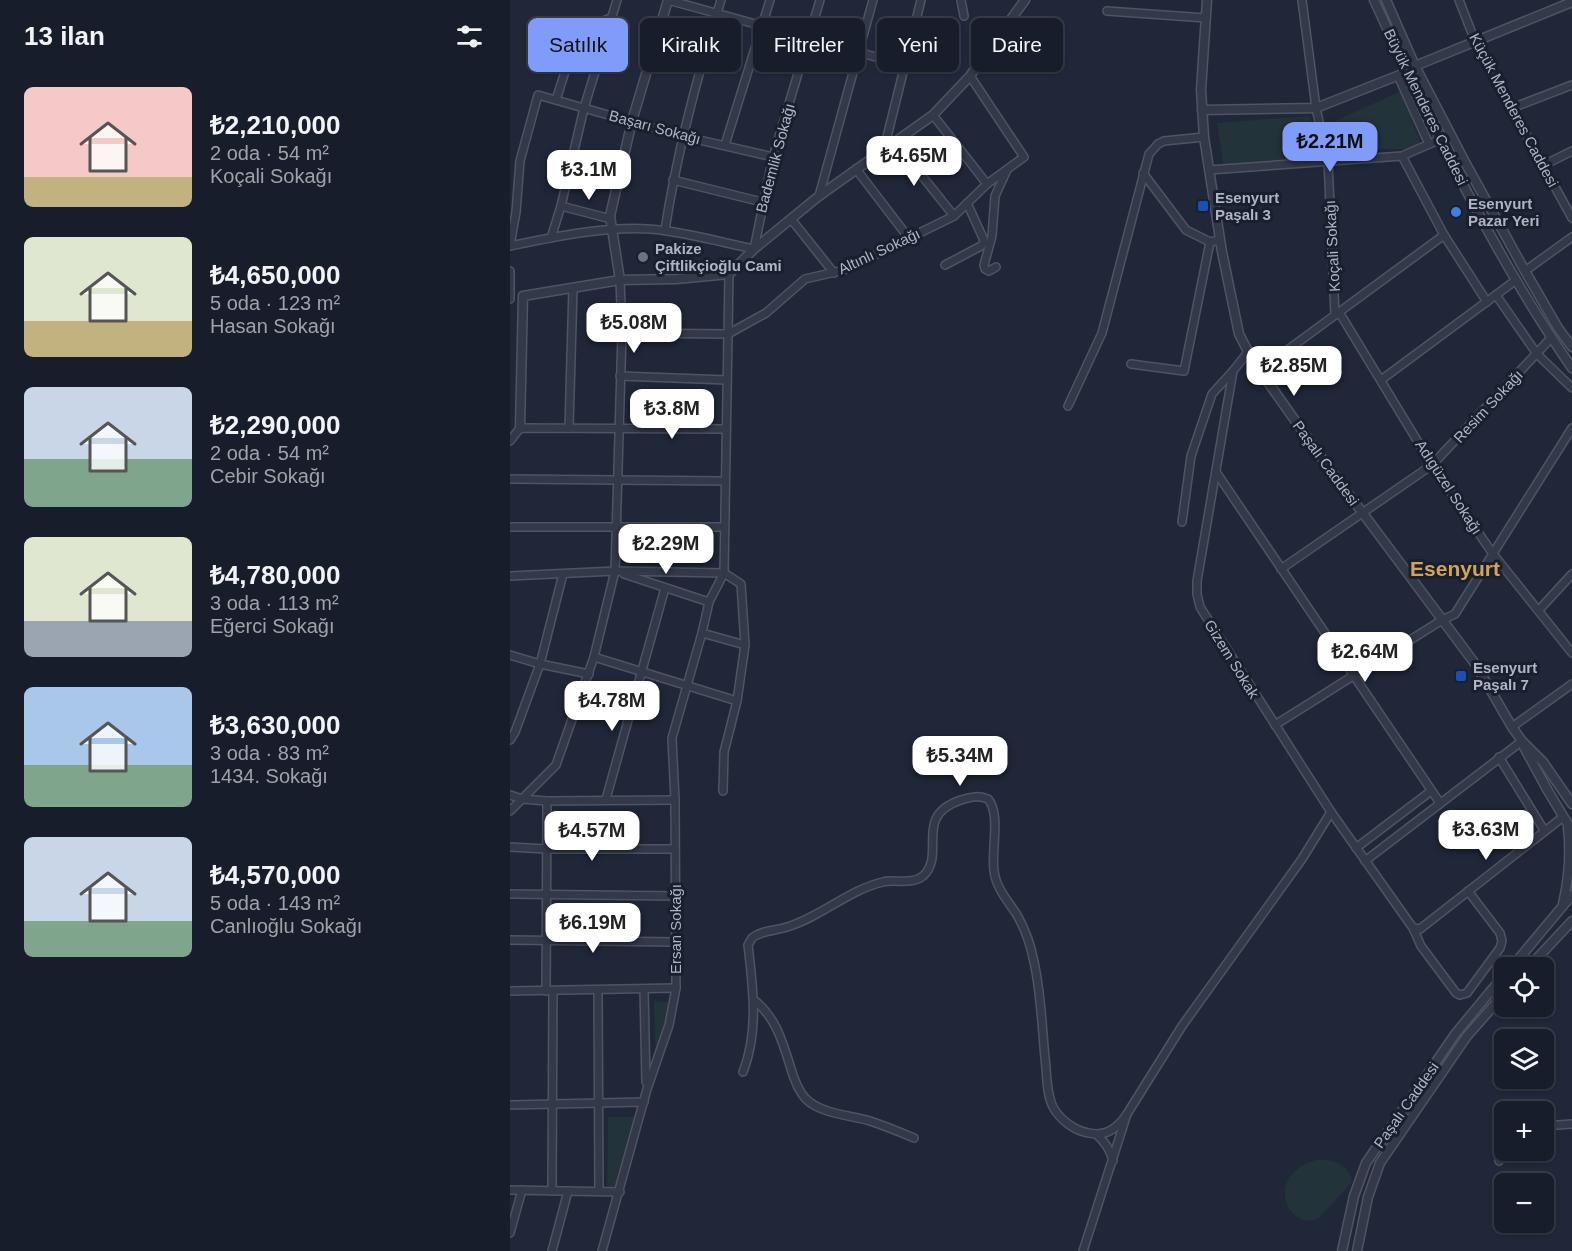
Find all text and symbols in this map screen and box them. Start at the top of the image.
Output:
chip: Satılık [528,18,628,72]
chip: Kiralık [640,18,741,72]
chip: Filtreler [753,18,865,72]
chip: Yeni [877,18,959,72]
chip: Daire [971,18,1063,72]
icon: filters [453,20,486,53]
text: 13 ilan [24,21,105,51]
street label: Büyük Menderes Caddesi [1381,26,1471,188]
street label: Küçük Menderes Caddesi [1466,30,1562,190]
street label: Bademlik Sokağı [752,101,798,215]
street label: Başarı Sokağı [607,107,703,147]
text: ₺2,210,000 [210,110,341,140]
icon: home [72,111,144,183]
pin: ₺2.21M [1281,122,1379,173]
text: ₺2.21M [1296,130,1364,152]
pin: ₺4.65M [865,136,963,187]
text: 2 oda · 54 m² [210,142,329,164]
text: ₺4.65M [880,144,948,166]
pin: ₺3.1M [547,150,631,201]
text: ₺3.1M [561,158,617,180]
text: Koçali Sokağı [210,165,332,187]
place label: Esenyurt Paşalı 3 [1215,189,1279,223]
place label: Esenyurt Pazar Yeri [1468,195,1539,229]
marker: Esenyurt Paşalı 3 [1196,199,1210,213]
street label: Koçali Sokağı [1321,200,1343,292]
marker: Esenyurt Pazar Yeri [1449,205,1463,219]
street label: Altınlı Sokağı [835,225,923,277]
place label: Pakize Çiftlikçioğlu Cami [655,240,782,274]
marker: Pakize Çiftlikçioğlu Cami [636,250,650,264]
text: ₺4,650,000 [210,260,341,290]
icon: home [72,261,144,333]
text: 5 oda · 123 m² [210,292,340,314]
pin: ₺5.08M [585,303,683,354]
text: ₺5.08M [600,311,668,333]
text: Hasan Sokağı [210,315,336,337]
pin: ₺2.85M [1245,346,1343,397]
text: ₺2.85M [1260,354,1328,376]
street label: Resim Sokağı [1450,366,1526,446]
pin: ₺3.8M [630,389,714,440]
text: ₺3.8M [644,397,700,419]
text: ₺2,290,000 [210,410,341,440]
icon: home [72,411,144,483]
street label: Paşalı Caddesi [1289,417,1363,509]
street label: Adıgüzel Sokağı [1412,437,1486,537]
text: 2 oda · 54 m² [210,442,329,464]
text: Cebir Sokağı [210,465,326,487]
pin: ₺2.29M [617,524,715,575]
text: ₺2.29M [632,532,700,554]
district label: Esenyurt [1410,557,1500,580]
text: ₺4,780,000 [210,560,341,590]
icon: home [72,561,144,633]
text: 3 oda · 113 m² [210,592,339,614]
text: Eğerci Sokağı [210,615,335,637]
street label: Gizem Sokak [1201,617,1263,702]
pin: ₺2.64M [1316,632,1414,683]
text: ₺2.64M [1331,640,1399,662]
place label: Esenyurt Paşalı 7 [1473,659,1537,693]
marker: Esenyurt Paşalı 7 [1454,669,1468,683]
pin: ₺4.78M [563,681,661,732]
text: ₺4.78M [578,689,646,711]
text: ₺3,630,000 [210,710,341,740]
icon: home [72,711,144,783]
pin: ₺5.34M [911,736,1009,787]
text: 3 oda · 83 m² [210,742,329,764]
text: ₺5.34M [926,744,994,766]
text: 1434. Sokağı [210,765,328,787]
pin: ₺3.63M [1437,810,1535,861]
pin: ₺4.57M [543,811,641,862]
text: ₺3.63M [1452,818,1520,840]
text: ₺4.57M [558,819,626,841]
text: ₺4,570,000 [210,860,341,890]
icon: home [72,861,144,933]
street label: Ersan Sokağı [667,884,684,974]
text: 5 oda · 143 m² [210,892,340,914]
pin: ₺6.19M [544,903,642,954]
text: ₺6.19M [559,911,627,933]
text: Canlıoğlu Sokağı [210,915,362,937]
map controls [1494,957,1554,1233]
button: locate [1494,957,1554,1017]
button: layers [1494,1029,1554,1089]
street label: Paşalı Caddesi [1370,1059,1442,1151]
button: + [1494,1101,1554,1161]
button: − [1494,1173,1554,1233]

